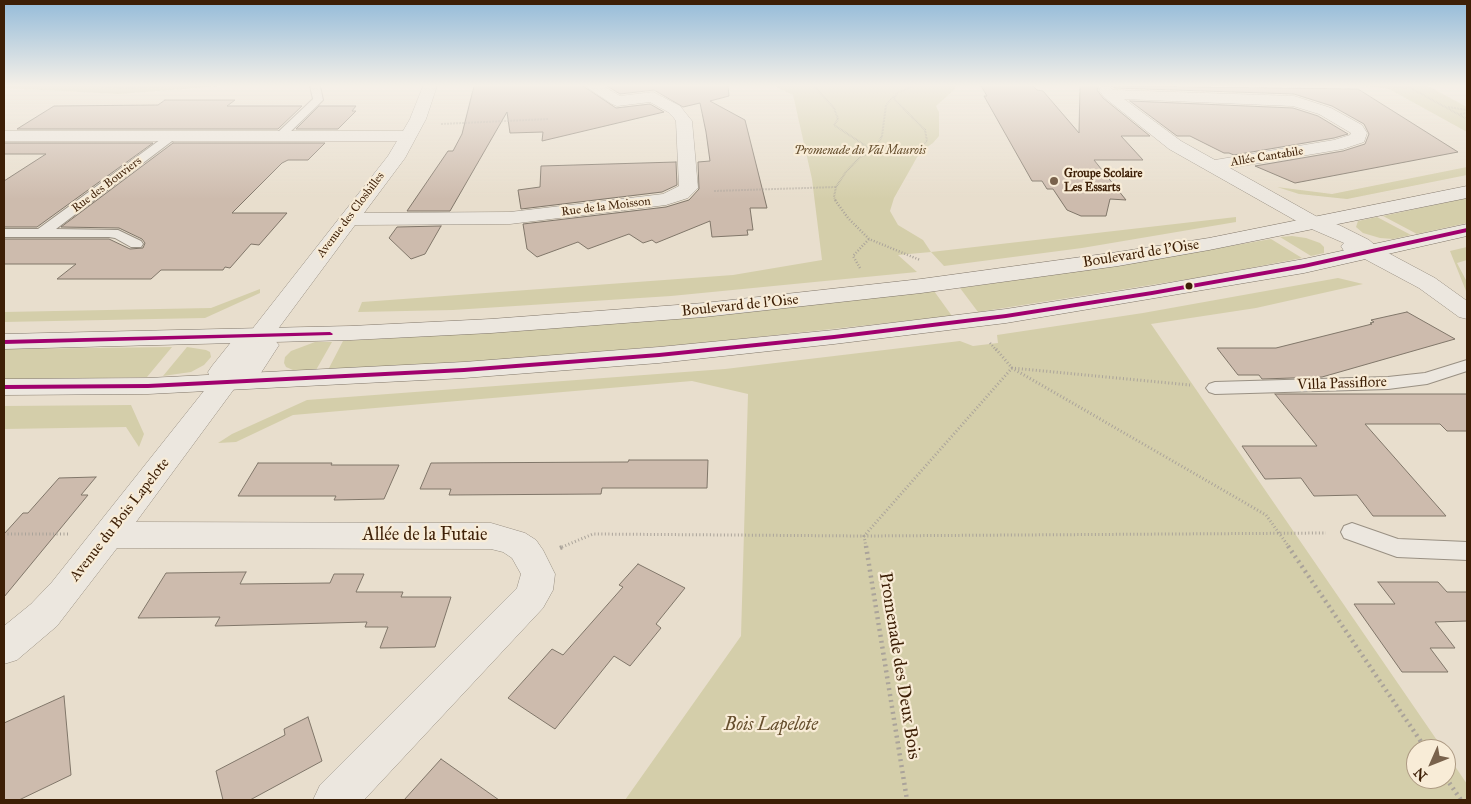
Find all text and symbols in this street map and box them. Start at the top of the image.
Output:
park label: Promenade du Val Maurois [794,144,926,158]
street label: Allée Cantabile [1230,144,1304,170]
street label: Rue des Bouviers [69,154,145,216]
place label: Groupe Scolaire Les Essarts [1064,167,1142,195]
street label: Avenue des Closbilles [314,169,388,261]
marker: Groupe Scolaire Les Essarts [1048,175,1060,187]
street label: Rue de la Moisson [561,194,651,220]
street label: Boulevard de l'Oise [1081,236,1201,272]
unlabelled marker [1184,281,1194,291]
street label: Boulevard de l'Oise [681,291,799,321]
street label: Villa Passiflore [1297,373,1387,395]
street label: Avenue du Bois Lapelote [66,455,174,585]
street label: Allée de la Futaie [363,525,487,547]
street label: Promenade des Deux Bois [874,571,924,761]
park label: Bois Lapelote [724,715,818,737]
north arrow [1406,739,1456,789]
text: N [1410,764,1431,784]

